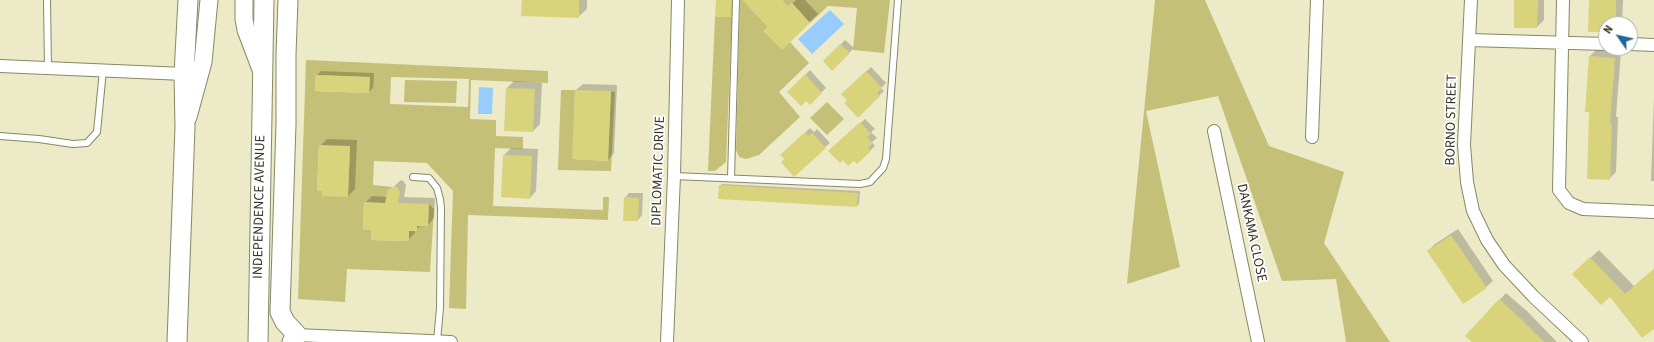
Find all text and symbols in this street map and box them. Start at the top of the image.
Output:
north arrow [1598,16,1638,56]
text: N [1600,22,1617,37]
street label: BORNO STREET [1443,74,1461,166]
street label: DIPLOMATIC DRIVE [649,116,669,226]
street label: INDEPENDENCE AVENUE [250,135,270,279]
street label: DANKAMA CLOSE [1232,182,1270,284]

